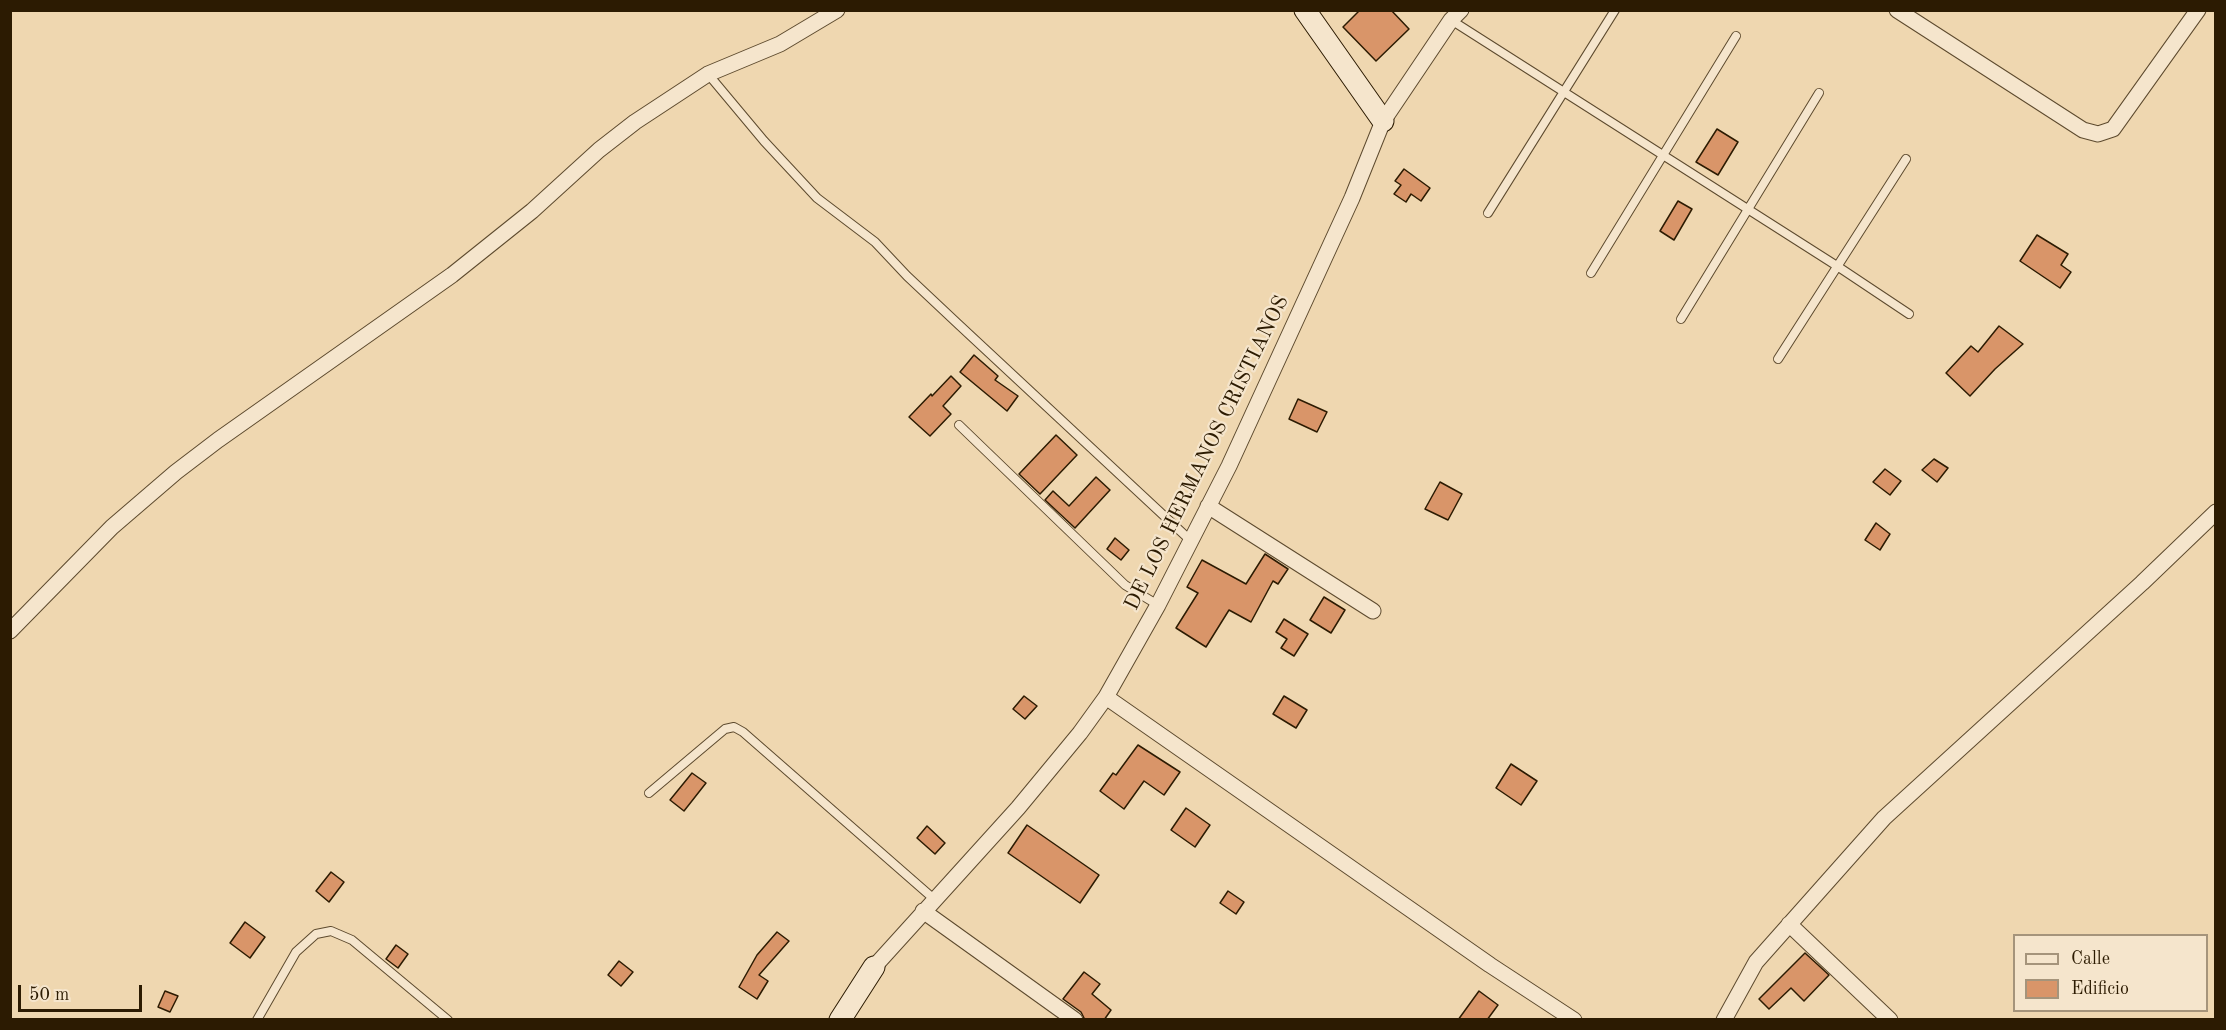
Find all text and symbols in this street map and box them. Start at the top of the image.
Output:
street label: DE LOS HERMANOS CRISTIANOS [1120,291,1294,615]
legend [2013,934,2208,1012]
text: Calle [2071,950,2110,968]
scale bar [21,973,146,1011]
text: Edificio [2071,980,2129,998]
text: 50 m [29,986,69,1004]

